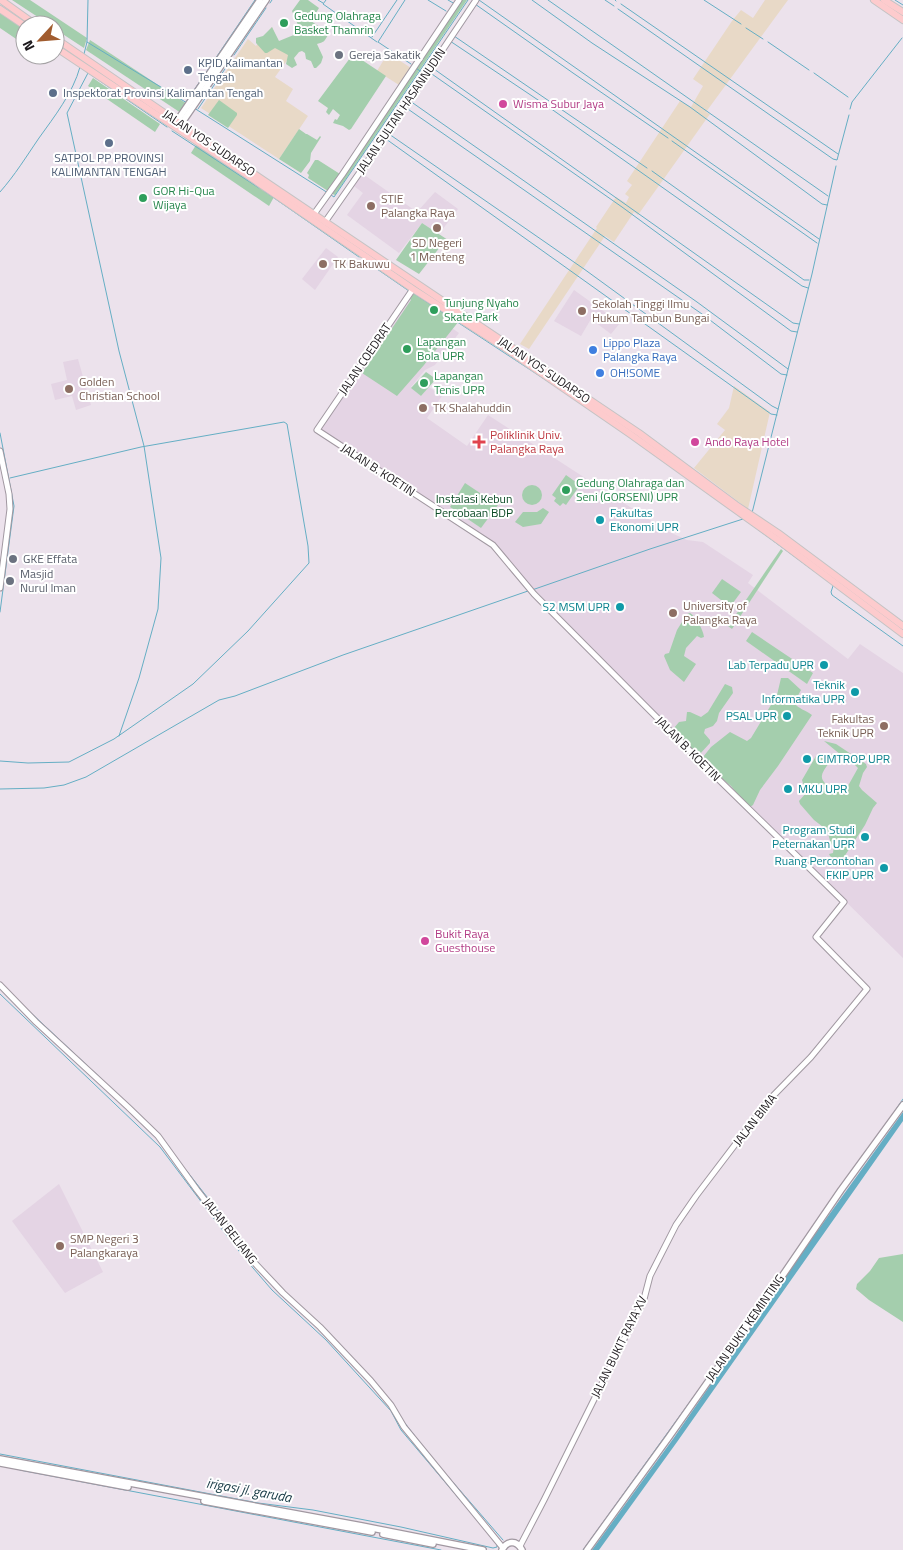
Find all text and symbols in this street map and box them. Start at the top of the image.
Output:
place label: Gedung Olahraga Basket Thamrin [294,6,381,39]
north arrow [15,15,65,65]
marker: Gedung Olahraga Basket Thamrin [278,17,290,29]
text: N [16,37,39,55]
street label: JALAN SULTAN HASANNUDIN [351,44,450,177]
place label: Gereja Sakatik [349,45,421,64]
marker: Gereja Sakatik [333,49,345,61]
place label: KPID Kalimantan Tengah [198,53,283,86]
marker: KPID Kalimantan Tengah [182,64,194,76]
place label: Inspektorat Provinsi Kalimantan Tengah [63,83,263,102]
marker: Inspektorat Provinsi Kalimantan Tengah [47,87,59,99]
place label: Wisma Subur Jaya [513,94,604,113]
marker: Wisma Subur Jaya [497,98,509,110]
street label: JALAN YOS SUDARSO [159,104,260,181]
marker: SATPOL PP PROVINSI KALIMANTAN TENGAH [103,137,115,149]
place label: SATPOL PP PROVINSI KALIMANTAN TENGAH [51,148,167,181]
place label: GOR Hi-Qua Wijaya [153,181,215,214]
place label: STIE Palangka Raya [381,189,455,222]
marker: GOR Hi-Qua Wijaya [137,192,149,204]
marker: STIE Palangka Raya [365,200,377,212]
marker: SD Negeri 1 Menteng [431,222,443,234]
place label: SD Negeri 1 Menteng [410,233,464,266]
place label: TK Bakuwu [333,254,390,273]
marker: TK Bakuwu [317,258,329,270]
place label: Tunjung Nyaho Skate Park [444,293,519,326]
place label: Sekolah Tinggi Ilmu Hukum Tambun Bungai [592,294,709,327]
marker: Tunjung Nyaho Skate Park [428,304,440,316]
marker: Sekolah Tinggi Ilmu Hukum Tambun Bungai [576,305,588,317]
street label: JALAN COEDRAT [333,318,396,399]
street label: JALAN YOS SUDARSO [494,331,595,408]
place label: Lapangan Bola UPR [417,332,466,365]
place label: Lippo Plaza Palangka Raya [603,333,677,366]
marker: Lapangan Bola UPR [401,343,413,355]
marker: Lippo Plaza Palangka Raya [587,344,599,356]
place label: OH!SOME [610,363,660,382]
place label: Lapangan Tenis UPR [434,366,485,399]
marker: OH!SOME [594,367,606,379]
place label: Golden Christian School [79,372,160,405]
marker: Lapangan Tenis UPR [418,377,430,389]
marker: Golden Christian School [63,383,75,395]
place label: TK Shalahuddin [433,398,511,417]
marker: TK Shalahuddin [417,402,429,414]
place label: Poliklinik Univ. Palangka Raya [490,425,564,458]
place label: Ando Raya Hotel [705,432,789,451]
marker: Poliklinik Univ. Palangka Raya [472,435,486,449]
marker: Ando Raya Hotel [689,436,701,448]
street label: JALAN B. KOETIN [337,438,419,501]
place label: Gedung Olahraga dan Seni (GORSENI) UPR [576,473,684,506]
marker: Gedung Olahraga dan Seni (GORSENI) UPR [560,484,572,496]
park label: Instalasi Kebun Percobaan BDP [435,489,513,522]
place label: Fakultas Ekonomi UPR [610,503,679,536]
marker: Fakultas Ekonomi UPR [594,514,606,526]
place label: GKE Effata [23,549,77,568]
marker: GKE Effata [7,553,19,565]
place label: Masjid Nurul Iman [20,564,76,597]
marker: Masjid Nurul Iman [4,575,16,587]
place label: University of Palangka Raya [683,596,757,629]
place label: S2 MSM UPR [543,597,610,616]
marker: S2 MSM UPR [614,601,626,613]
marker: University of Palangka Raya [667,607,679,619]
place label: Lab Terpadu UPR [728,655,814,674]
marker: Lab Terpadu UPR [818,659,830,671]
place label: Teknik Informatika UPR [762,675,845,708]
marker: Teknik Informatika UPR [849,686,861,698]
place label: PSAL UPR [726,706,777,725]
place label: Fakultas Teknik UPR [817,709,874,742]
marker: PSAL UPR [781,710,793,722]
street label: JALAN B. KOETIN [651,712,725,786]
marker: Fakultas Teknik UPR [878,720,890,732]
place label: CIMTROP UPR [817,749,890,768]
marker: CIMTROP UPR [801,753,813,765]
place label: MKU UPR [798,779,848,798]
marker: MKU UPR [782,783,794,795]
place label: Program Studi Peternakan UPR [772,820,855,853]
marker: Program Studi Peternakan UPR [859,831,871,843]
place label: Ruang Percontohan FKIP UPR [774,851,874,884]
marker: Ruang Percontohan FKIP UPR [878,862,890,874]
place label: Bukit Raya Guesthouse [435,924,495,957]
marker: Bukit Raya Guesthouse [419,935,431,947]
street label: JALAN BIMA [728,1089,781,1150]
street label: JALAN BELIANG [198,1193,262,1268]
place label: SMP Negeri 3 Palangkaraya [70,1229,139,1262]
marker: SMP Negeri 3 Palangkaraya [54,1240,66,1252]
street label: JALAN BUKIT KEMINTING [700,1270,789,1385]
street label: JALAN BUKIT RAYA XV [586,1293,652,1401]
water label: irigasi jl. garuda [205,1472,294,1507]

